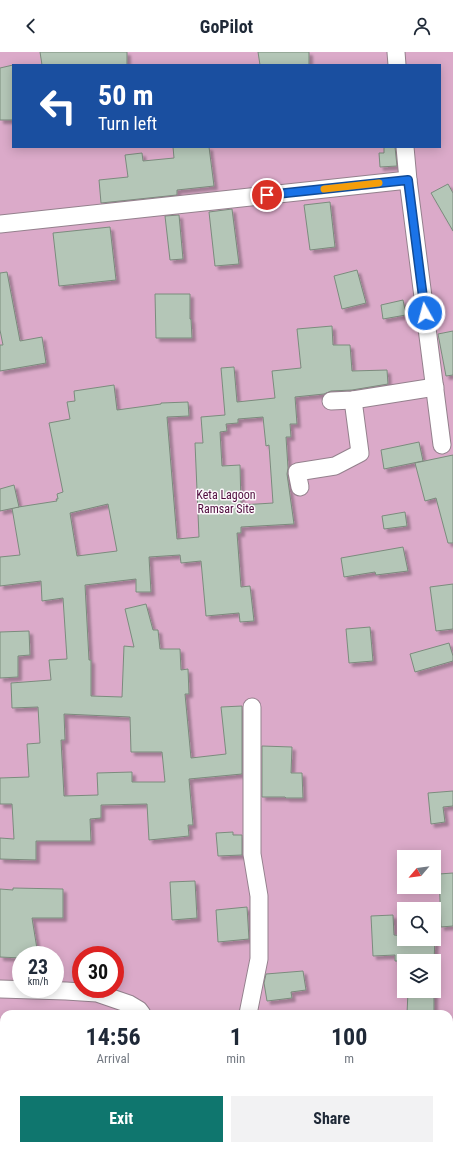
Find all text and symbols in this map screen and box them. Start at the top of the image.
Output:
icon: back [20,15,42,37]
icon: person [411,15,433,37]
text: GoPilot [200,16,253,37]
text: 50 m [98,79,154,112]
icon: left [32,80,84,132]
text: Turn left [98,113,157,134]
pin [250,178,284,212]
icon: arrive [256,184,278,206]
position arrow [404,292,446,334]
park label: Keta Lagoon Ramsar Site [196,488,256,516]
north arrow [397,850,441,894]
map controls [397,850,441,998]
button: search [397,902,441,946]
speed limit sign: 30 [72,946,124,998]
button: layers [397,954,441,998]
text: 23 [28,955,48,979]
text: km/h [28,976,48,987]
text: 14:56 [86,1023,141,1051]
text: 1 [230,1023,242,1051]
text: 100 [331,1023,367,1051]
text: Arrival [97,1051,130,1066]
text: min [226,1051,245,1066]
text: m [344,1051,354,1066]
button: Exit [20,1096,223,1142]
button: Share [231,1096,433,1142]

